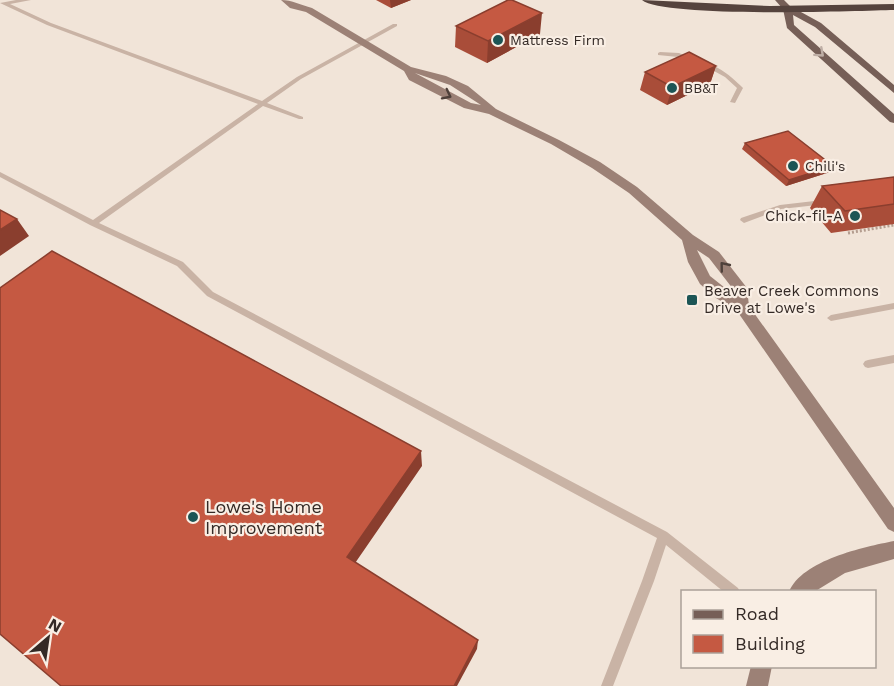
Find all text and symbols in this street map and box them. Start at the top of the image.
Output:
place label: Mattress Firm [510,32,605,48]
marker: Mattress Firm [491,33,505,47]
one-way arrow [813,46,824,57]
place label: BB&T [684,80,719,96]
marker: BB&T [665,81,679,95]
one-way arrow [441,88,451,99]
place label: Chili's [805,158,845,174]
marker: Chili's [786,159,800,173]
place label: Chick-fil-A [765,207,843,225]
marker: Chick-fil-A [848,209,862,223]
one-way arrow [720,262,731,273]
place label: Beaver Creek Commons Drive at Lowe's [704,282,879,317]
marker: Beaver Creek Commons Drive at Lowe's [685,293,699,307]
place label: Lowe's Home Improvement [205,496,323,538]
marker: Lowe's Home Improvement [186,510,200,524]
legend [681,590,876,668]
text: Road [735,603,779,624]
north arrow [18,608,78,668]
text: N [45,614,65,637]
text: Building [735,633,805,654]

